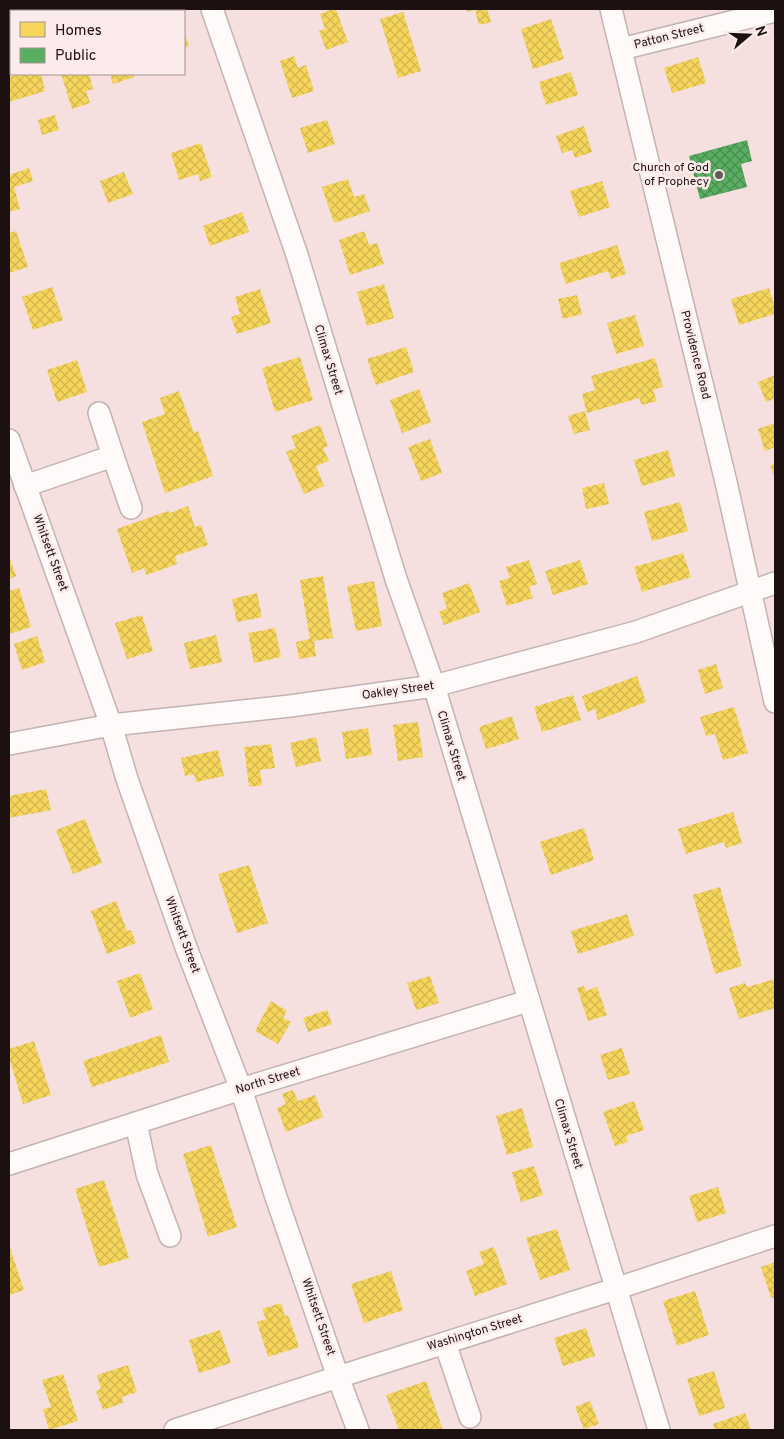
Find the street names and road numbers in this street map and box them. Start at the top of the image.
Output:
street label: Patton Street [632,21,706,53]
street label: Providence Road [676,309,714,401]
street label: Climax Street [310,323,346,397]
street label: Whitsett Street [29,512,71,594]
street label: Oakley Street [361,678,435,704]
street label: Climax Street [433,709,469,783]
street label: Whitsett Street [161,894,203,976]
street label: North Street [234,1064,302,1098]
street label: Climax Street [550,1097,586,1171]
street label: Whitsett Street [297,1276,339,1358]
street label: Washington Street [425,1311,525,1355]

